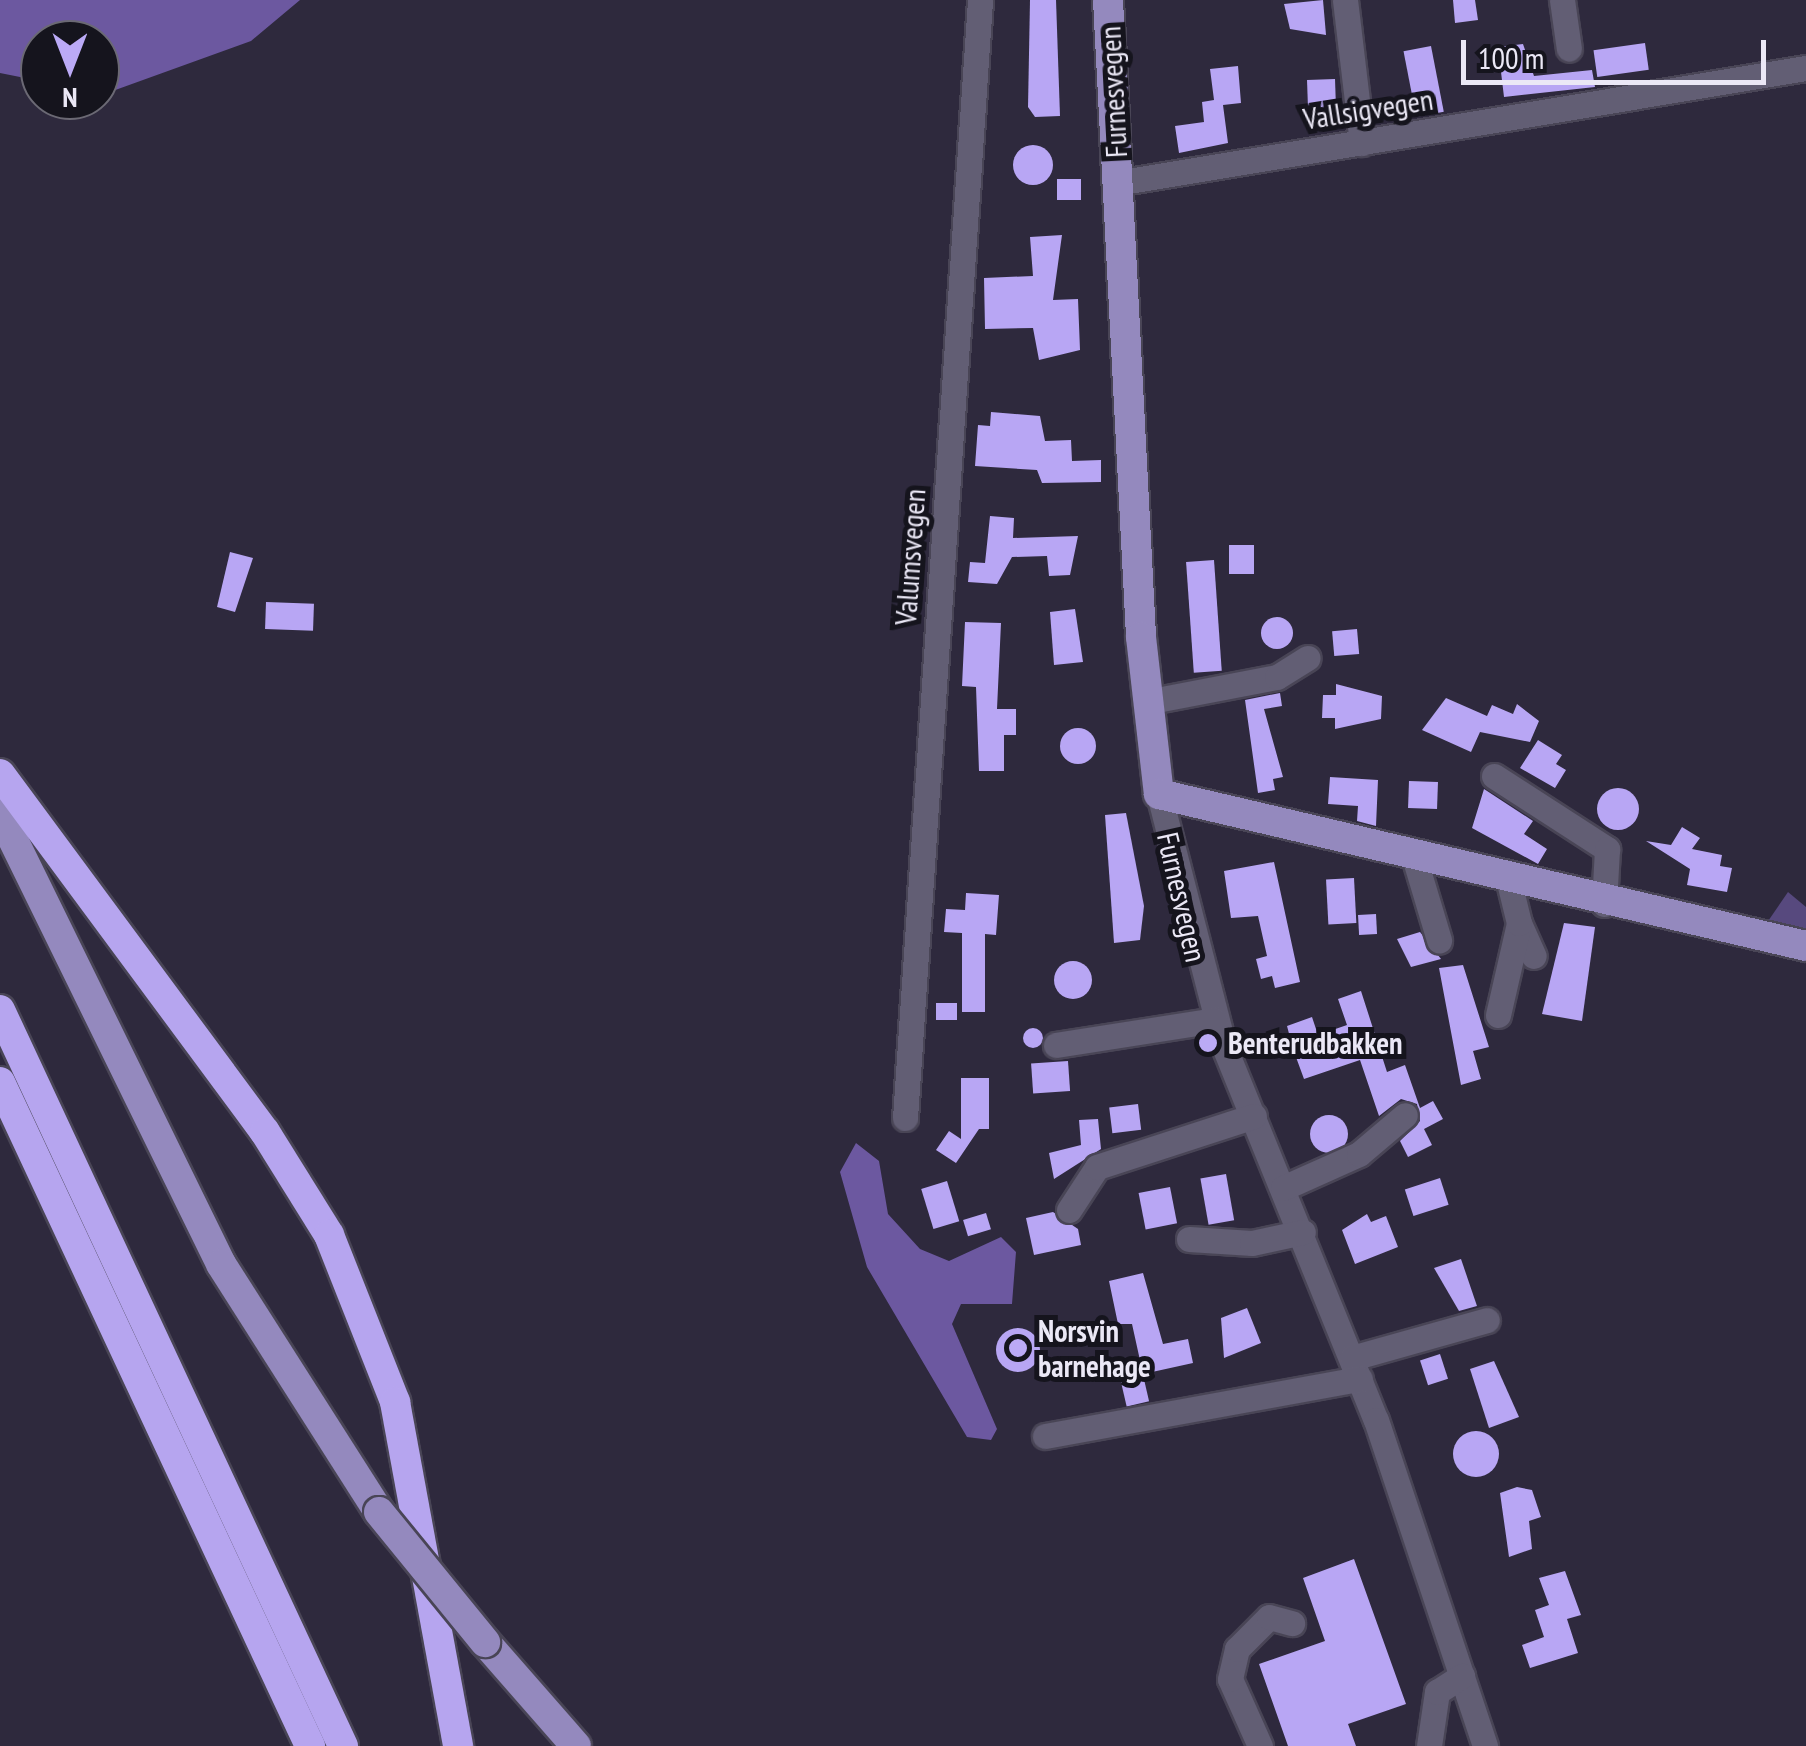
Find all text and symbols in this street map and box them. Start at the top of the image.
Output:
north arrow [20,20,120,120]
scale bar [1466,20,1771,82]
street label: Furnesvegen [1092,25,1134,159]
text: 100 m [1478,38,1544,77]
text: N [62,80,78,117]
street label: Vallsigvegen [1301,81,1435,137]
street label: Valumsvegen [887,488,933,626]
street label: Furnesvegen [1150,829,1214,965]
place label: Benterudbakken [1228,1025,1403,1061]
marker: Benterudbakken [1197,1032,1219,1054]
place label: Norsvin barnehage [1038,1313,1151,1384]
marker: Norsvin barnehage [1007,1337,1029,1359]

